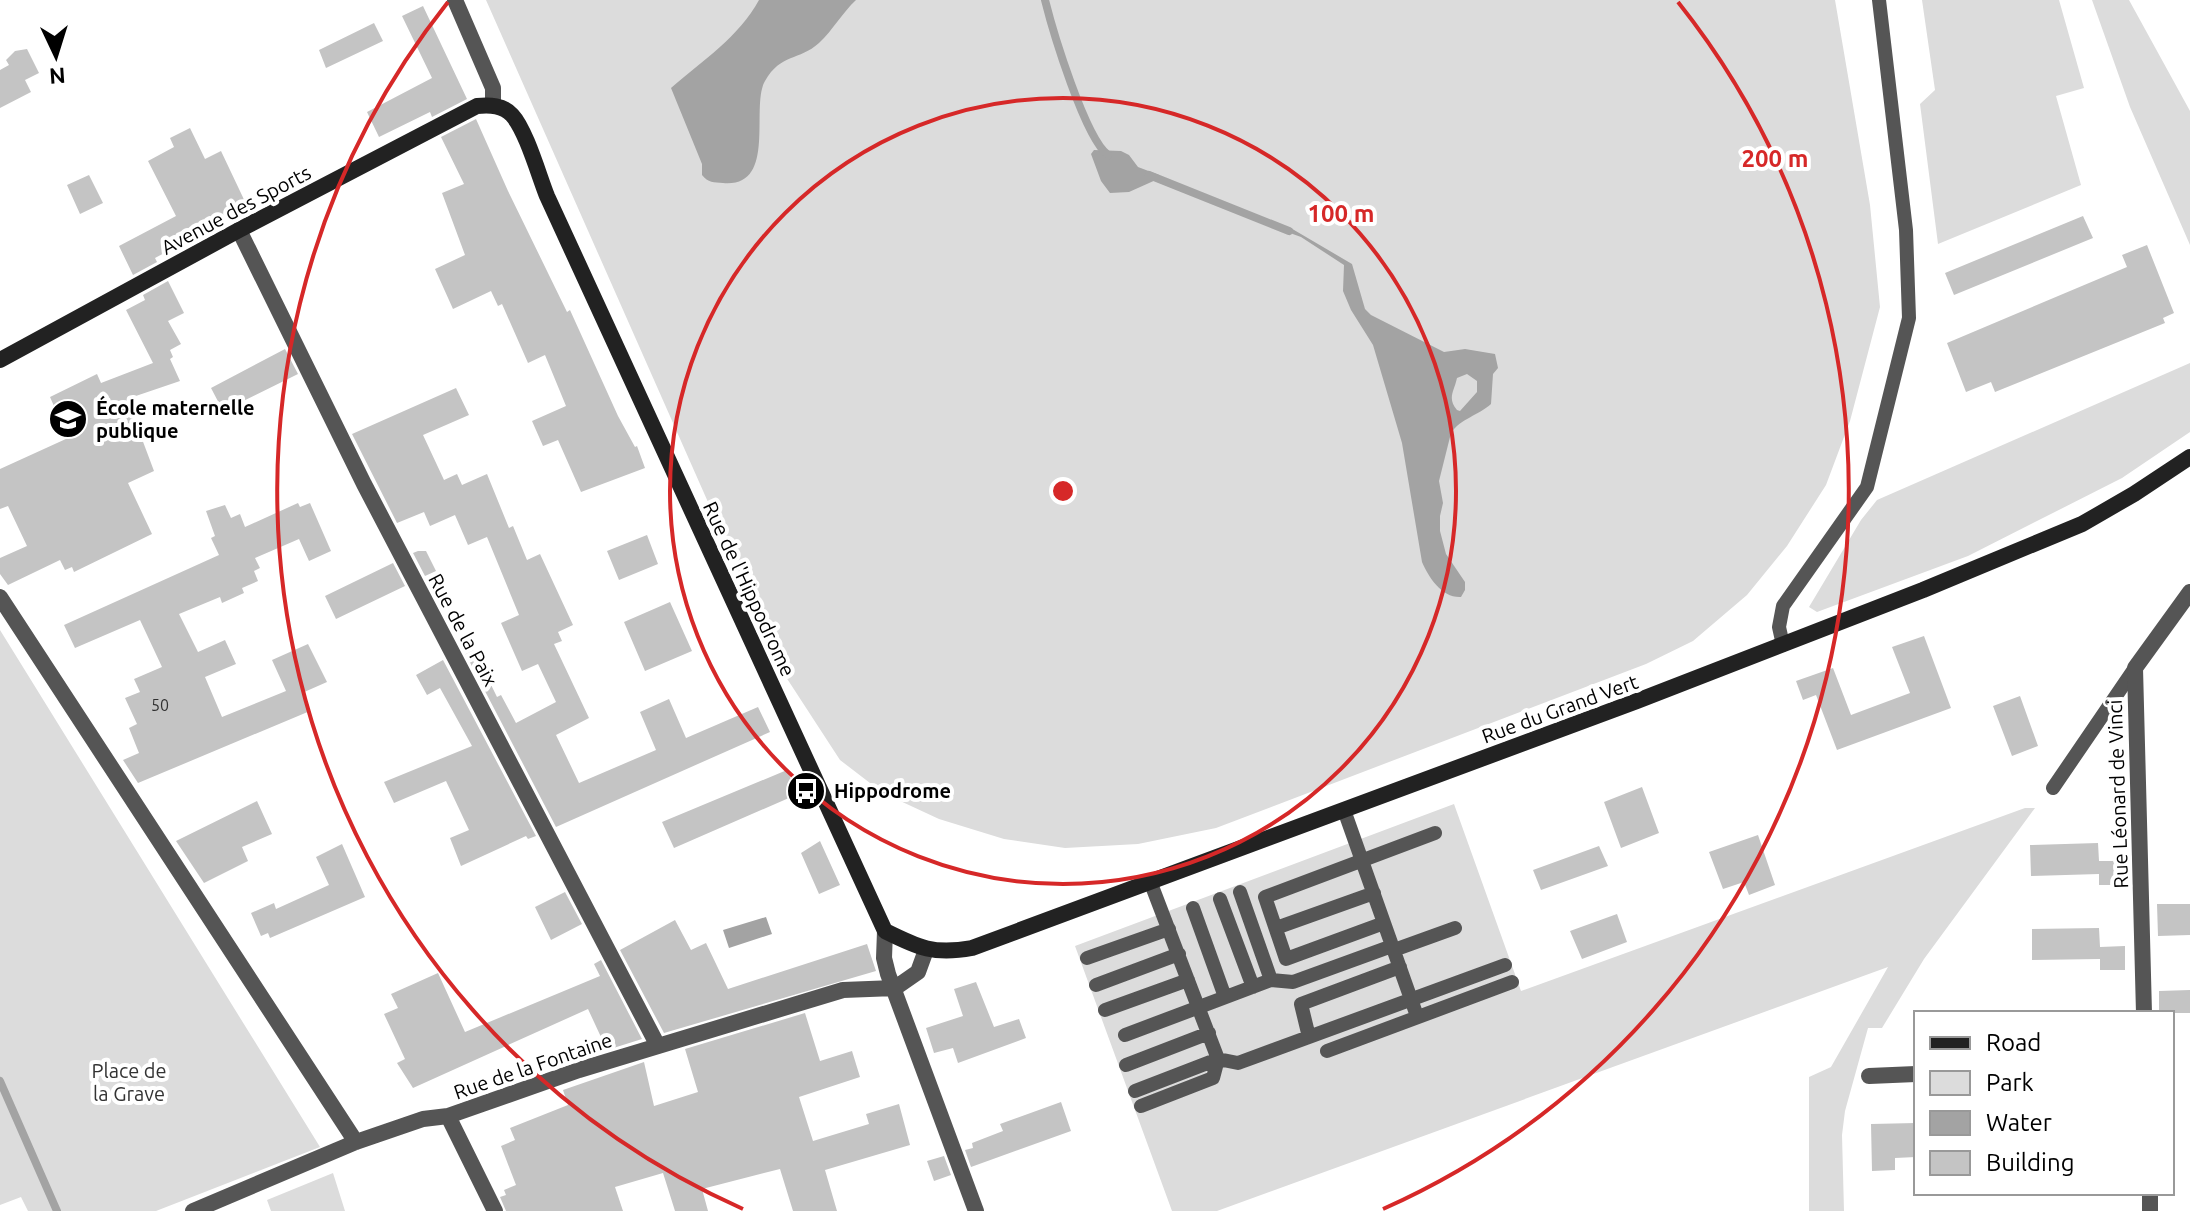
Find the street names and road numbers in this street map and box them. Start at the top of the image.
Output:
street label: Avenue des Sports [157,160,314,259]
street label: Rue de l'Hippodrome [699,498,800,680]
street label: Rue de la Paix [424,570,503,690]
street label: Rue du Grand Vert [1479,670,1641,747]
street label: Rue Léonard de Vinci [2103,699,2132,889]
street label: Rue de la Fontaine [451,1028,615,1103]

